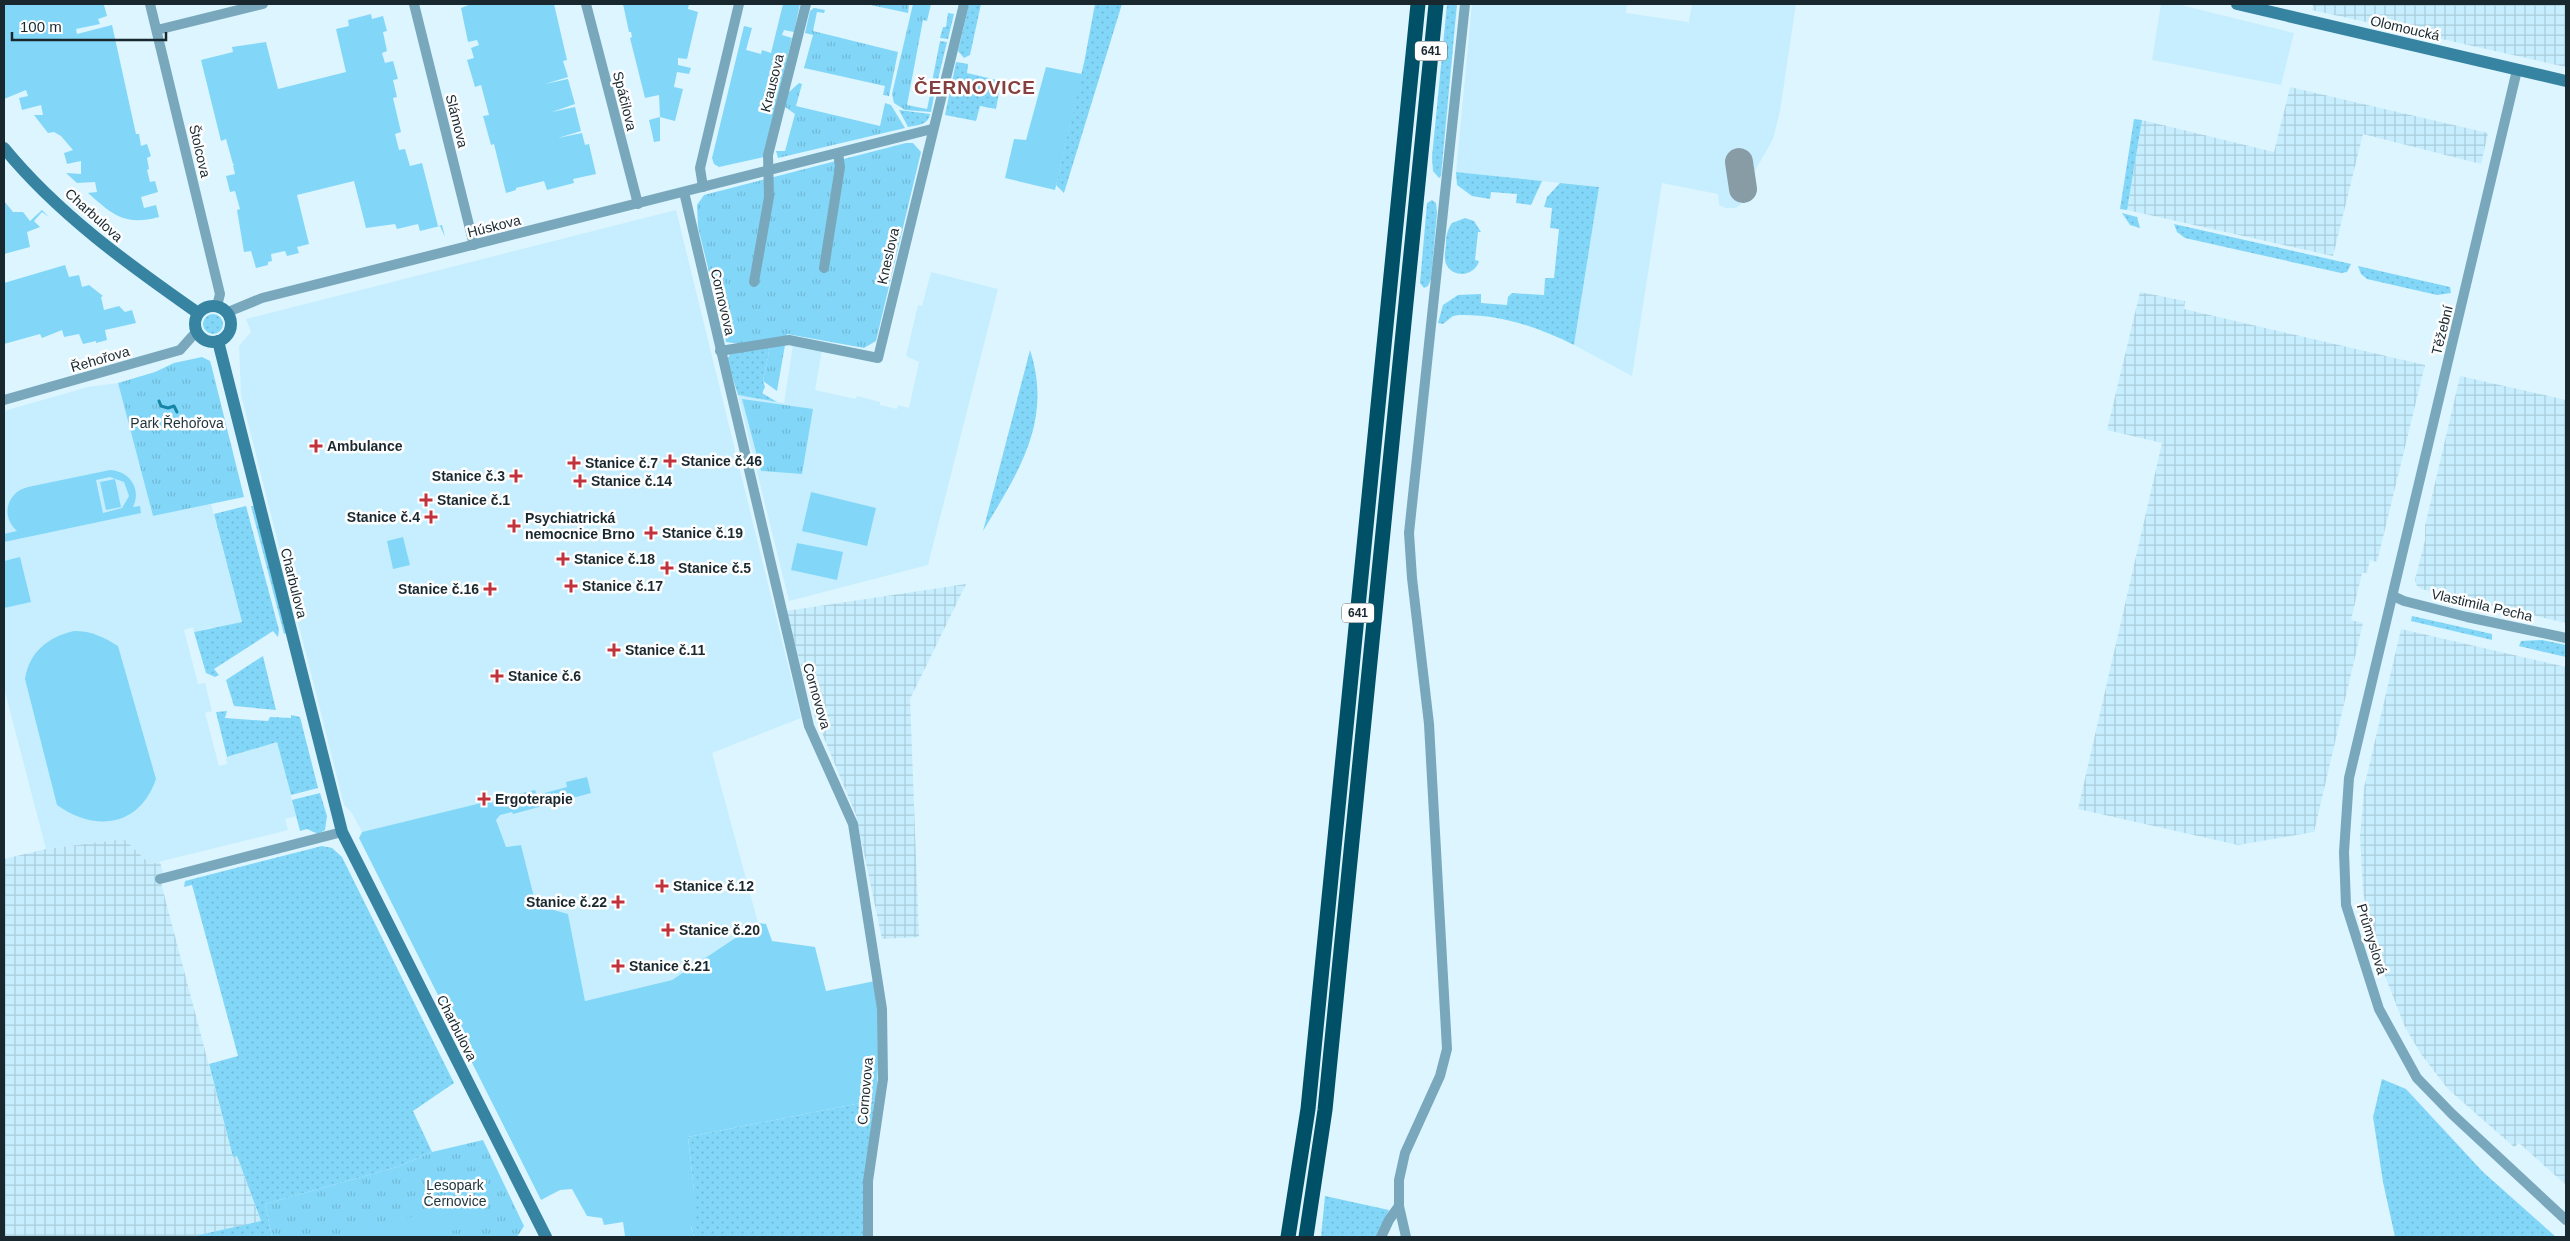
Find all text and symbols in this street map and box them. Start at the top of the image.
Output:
scale bar [12,10,166,42]
street label: Olomoucká [2369,12,2442,44]
text: 100 m [20,18,62,35]
road number: 641 [1415,41,1447,60]
street label: Krausova [757,52,787,114]
street label: Spáčilova [610,70,640,133]
district label: ČERNOVICE [914,77,1036,98]
street label: Slámova [443,93,471,150]
street label: Štolcova [186,123,214,179]
street label: Charbulova [62,185,126,245]
street label: Húskova [466,212,523,240]
street label: Kneslova [874,226,902,286]
street label: Cornovova [708,267,738,337]
street label: Těžební [2428,303,2456,356]
street label: Řehořova [69,343,132,375]
park label: Park Řehořova [130,415,224,431]
place label: Ambulance [327,438,403,454]
marker: Ambulance [309,439,323,453]
place label: Stanice č.46 [681,453,762,469]
marker: Stanice č.46 [663,454,677,468]
place label: Stanice č.7 [585,455,658,471]
marker: Stanice č.7 [567,456,581,470]
place label: Stanice č.3 [432,468,505,484]
marker: Stanice č.3 [509,469,523,483]
place label: Stanice č.14 [591,473,672,489]
marker: Stanice č.14 [573,474,587,488]
place label: Stanice č.1 [437,492,510,508]
marker: Stanice č.1 [419,493,433,507]
place label: Stanice č.4 [347,509,420,525]
marker: Stanice č.4 [424,510,438,524]
place label: Psychiatrická nemocnice Brno [525,510,635,542]
marker: Psychiatrická nemocnice Brno [507,519,521,533]
place label: Stanice č.19 [662,525,743,541]
marker: Stanice č.19 [644,526,658,540]
street label: Charbulova [278,546,310,620]
place label: Stanice č.18 [574,551,655,567]
marker: Stanice č.18 [556,552,570,566]
place label: Stanice č.5 [678,560,751,576]
marker: Stanice č.5 [660,561,674,575]
place label: Stanice č.17 [582,578,663,594]
marker: Stanice č.17 [564,579,578,593]
place label: Stanice č.16 [398,581,479,597]
marker: Stanice č.16 [483,582,497,596]
street label: Vlastimila Pecha [2430,586,2534,624]
road number: 641 [1342,604,1374,622]
place label: Stanice č.11 [625,642,705,658]
marker: Stanice č.11 [607,643,621,657]
street label: Cornovova [800,661,834,731]
place label: Stanice č.6 [508,668,581,684]
marker: Stanice č.6 [490,669,504,683]
place label: Ergoterapie [495,791,573,807]
marker: Ergoterapie [477,792,491,806]
place label: Stanice č.12 [673,878,754,894]
marker: Stanice č.12 [655,879,669,893]
place label: Stanice č.22 [526,894,607,910]
marker: Stanice č.22 [611,895,625,909]
street label: Průmyslová [2354,902,2390,977]
place label: Stanice č.20 [679,922,760,938]
marker: Stanice č.20 [661,923,675,937]
place label: Stanice č.21 [629,958,710,974]
marker: Stanice č.21 [611,959,625,973]
street label: Charbulova [434,992,480,1064]
street label: Cornovova [854,1056,876,1125]
park label: Lesopark Černovice [423,1177,487,1209]

